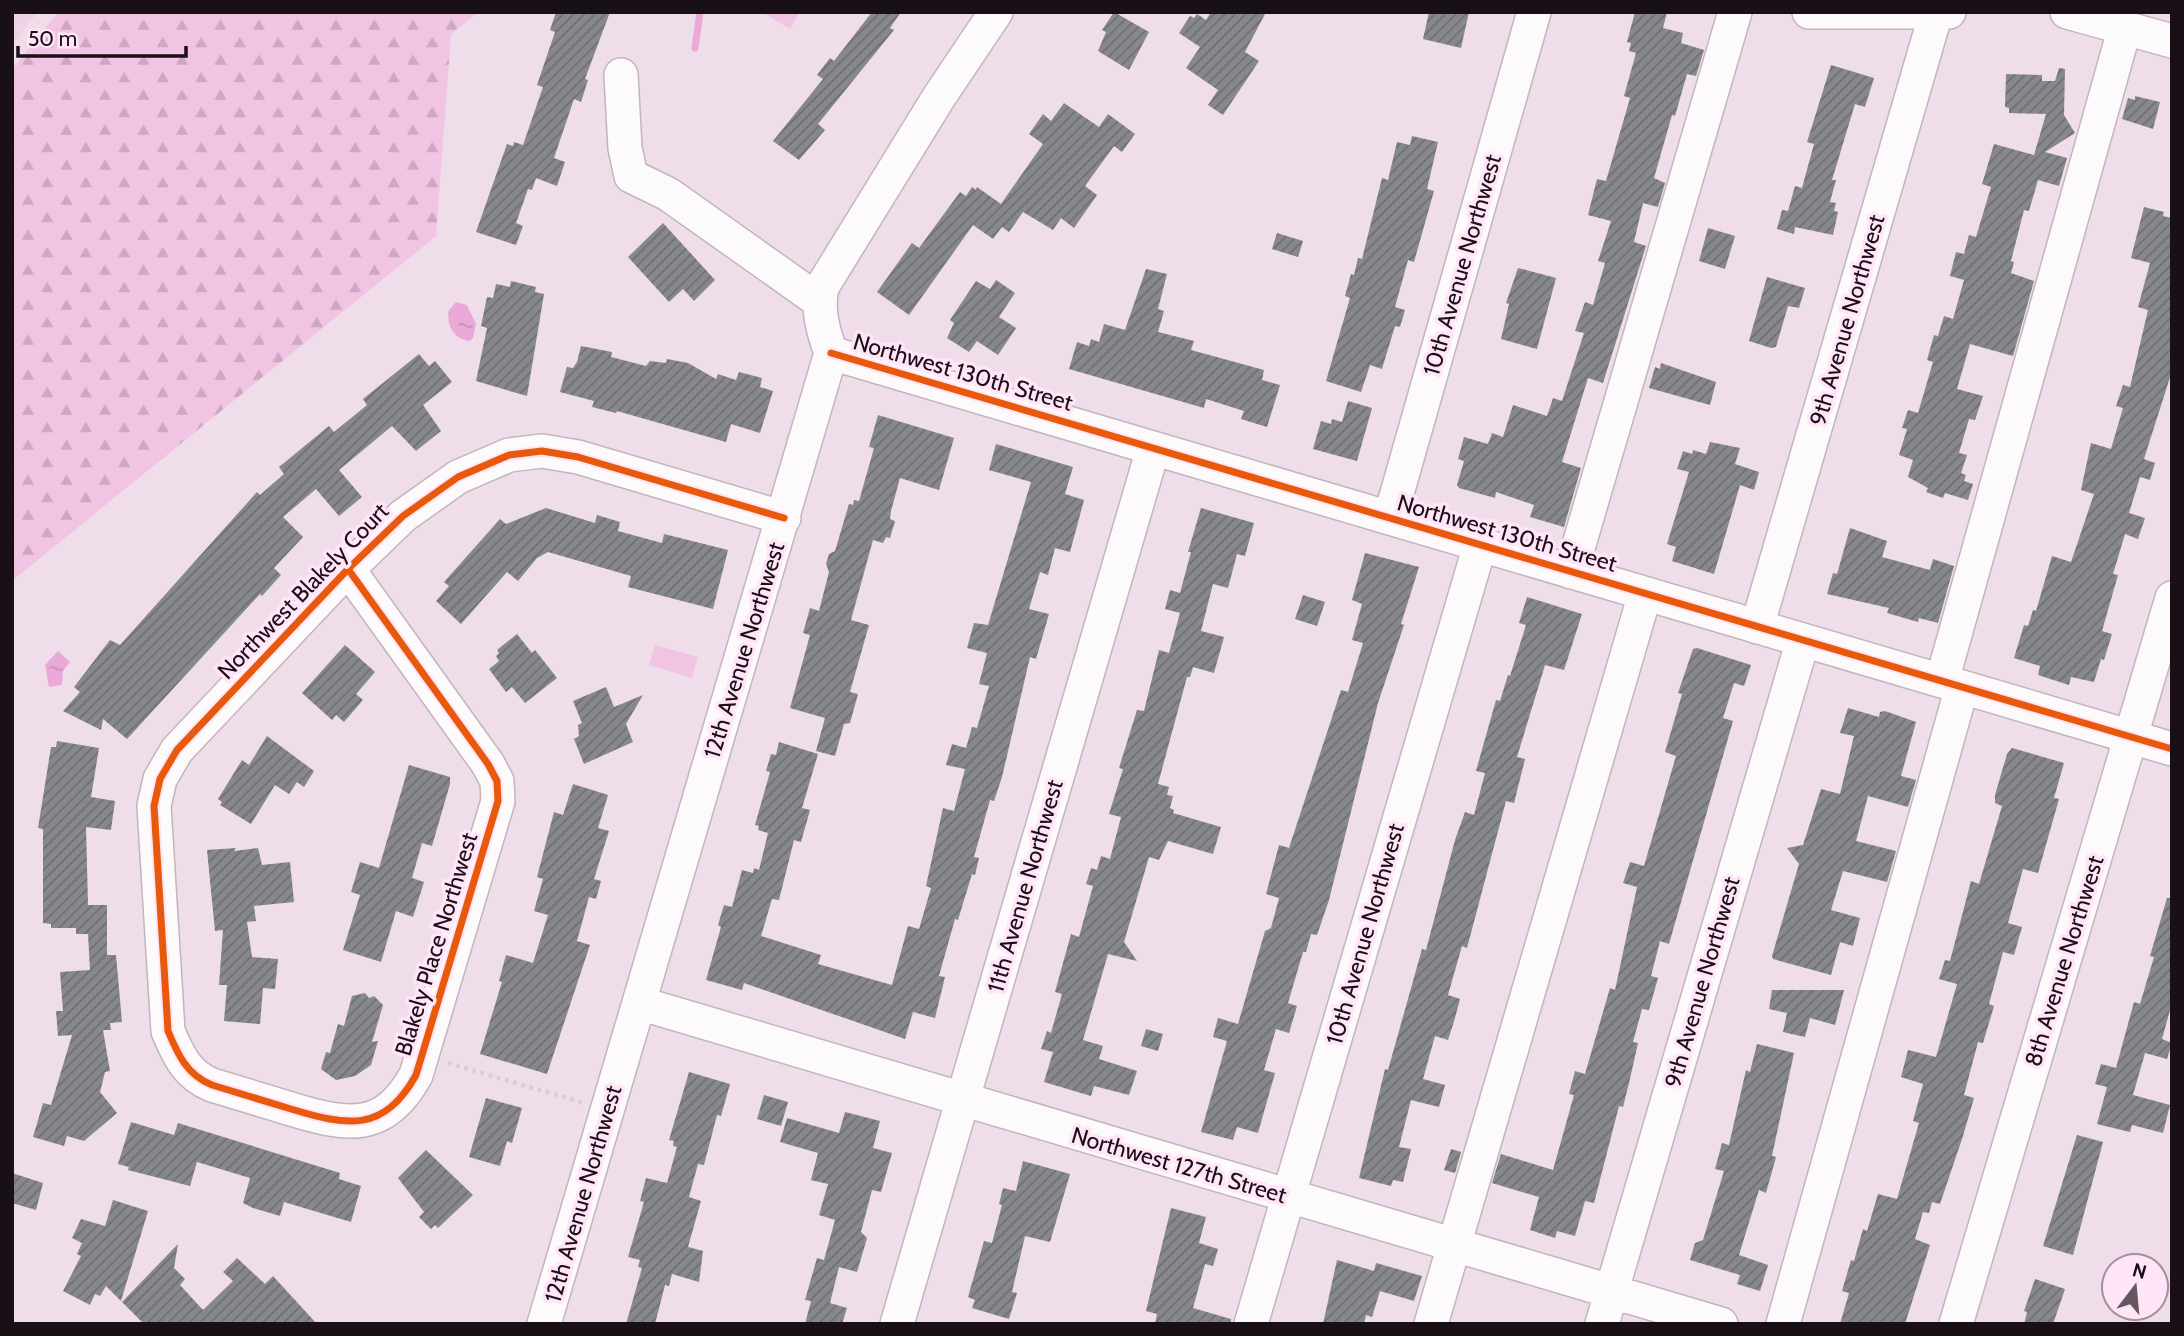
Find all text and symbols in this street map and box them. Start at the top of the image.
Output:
scale bar [18,14,186,58]
text: 50 m [28,26,77,51]
street label: 10th Avenue Northwest [1417,151,1507,379]
street label: 9th Avenue Northwest [1803,211,1891,429]
street label: Northwest 130th Street [850,327,1076,417]
street label: Northwest 130th Street [1394,488,1620,578]
street label: Northwest Blakely Court [212,497,394,685]
street label: 12th Avenue Northwest [698,538,790,761]
street label: 11th Avenue Northwest [981,776,1069,996]
street label: 10th Avenue Northwest [1320,820,1410,1048]
street label: Blakely Place Northwest [389,829,483,1059]
street label: 8th Avenue Northwest [2019,852,2109,1070]
street label: 9th Avenue Northwest [1658,873,1746,1091]
street label: 12th Avenue Northwest [539,1082,627,1306]
street label: Northwest 127th Street [1068,1121,1290,1209]
north arrow [2100,1252,2170,1322]
text: N [2130,1258,2149,1284]

